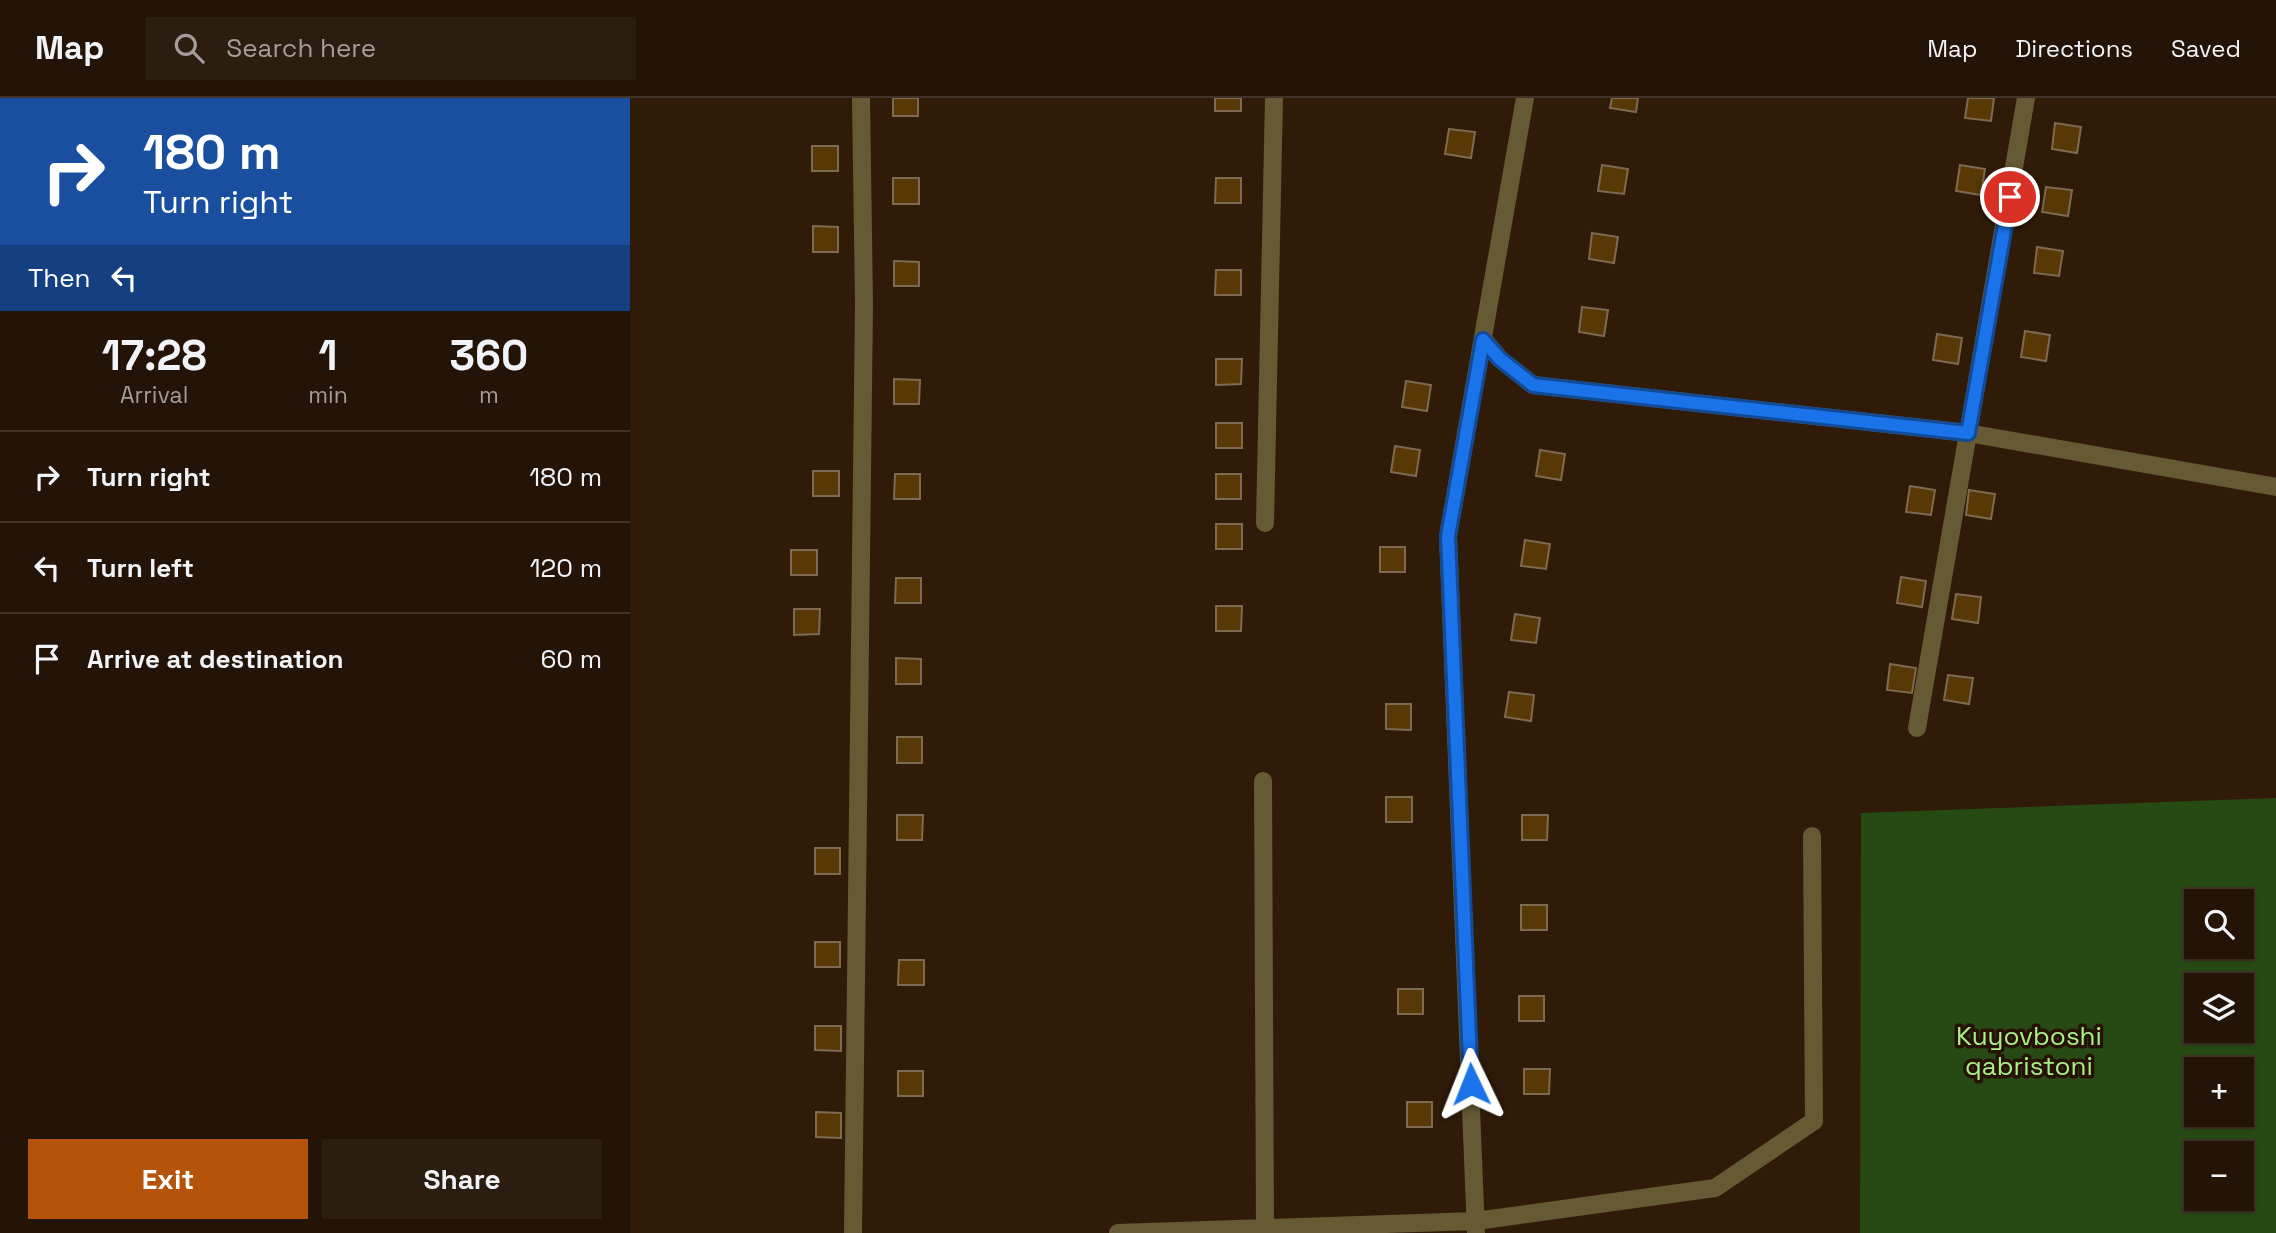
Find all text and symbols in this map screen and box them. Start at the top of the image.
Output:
search box [146,17,636,80]
text: Map [35,27,104,69]
icon: search [170,29,208,67]
text: Search here [226,31,376,65]
text: Map [1927,33,1977,64]
text: Directions [2015,33,2133,64]
text: Saved [2171,33,2241,64]
text: 180 m [143,121,281,183]
icon: right [28,126,119,217]
pin [1980,167,2040,227]
icon: arrive [1991,178,2029,216]
text: Turn right [143,182,293,222]
icon: left [105,259,143,297]
text: Then [28,261,91,295]
text: 17:28 [102,329,207,382]
text: 1 [319,329,338,382]
text: 360 [450,329,528,382]
text: Arrival [120,380,188,410]
text: min [308,380,348,410]
text: m [479,380,499,410]
icon: right [28,458,66,496]
text: Turn right [87,460,211,494]
text: 180 m [529,460,602,494]
icon: left [28,549,66,587]
text: Turn left [87,551,194,585]
text: 120 m [530,551,602,585]
icon: arrive [28,640,66,678]
text: Arrive at destination [87,642,344,676]
text: 60 m [540,642,602,676]
map controls [2184,889,2254,1211]
button: search [2184,889,2254,959]
button: layers [2184,973,2254,1043]
park label: Kuyovboshi qabristoni [1956,1019,2102,1083]
position arrow [1434,1047,1508,1121]
button: + [2184,1057,2254,1127]
button: Exit [28,1139,308,1219]
button: Share [322,1139,602,1219]
button: − [2184,1141,2254,1211]

